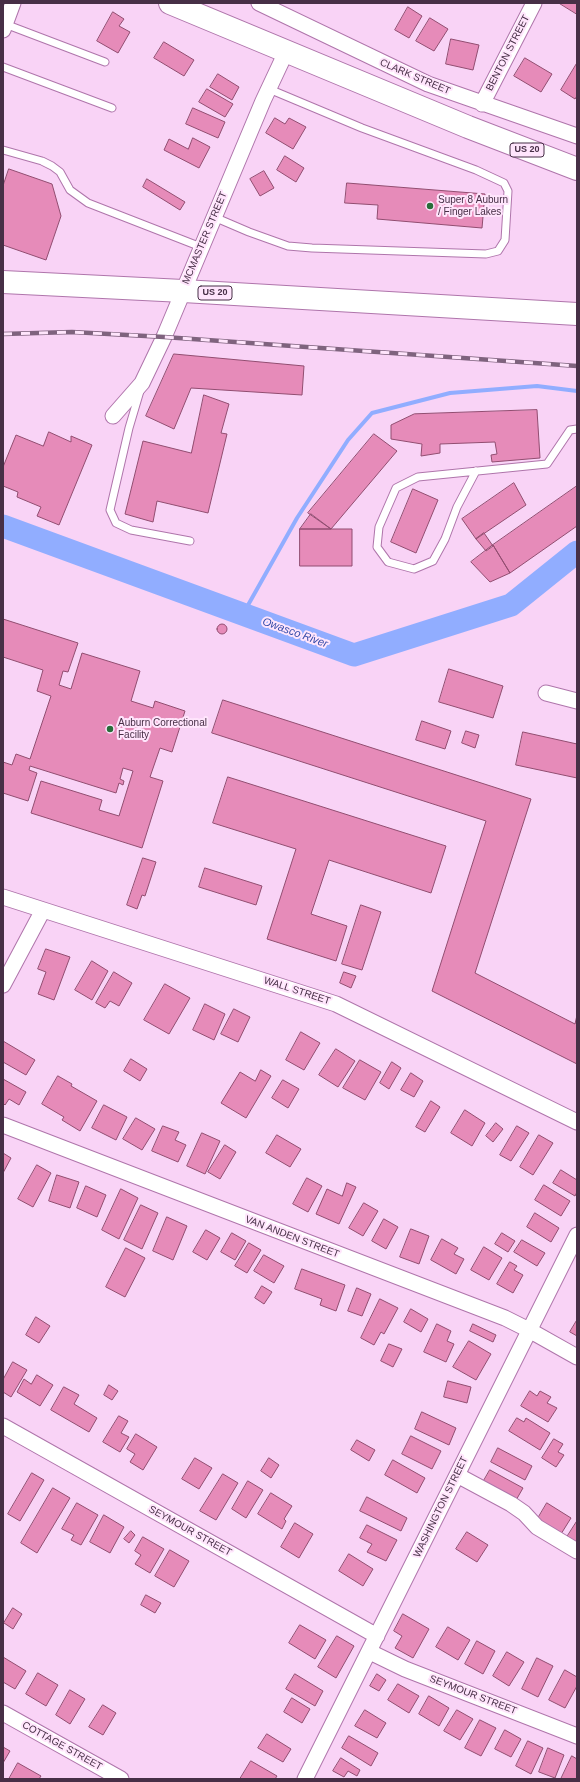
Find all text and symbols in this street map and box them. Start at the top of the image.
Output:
street label: BENTON STREET [484,13,532,93]
street label: CLARK STREET [378,57,452,97]
road number: US 20 [510,143,544,157]
street label: MCMASTER STREET [180,190,230,286]
place label: Super 8 Auburn / Finger Lakes [438,194,508,218]
marker: Super 8 Auburn / Finger Lakes [425,201,435,211]
road number: US 20 [198,286,232,300]
water label: Owasco River [261,615,329,651]
place label: Auburn Correctional Facility [118,717,207,740]
marker: Auburn Correctional Facility [105,724,115,734]
street label: WALL STREET [262,975,332,1007]
street label: VAN ANDEN STREET [243,1214,341,1260]
street label: WASHINGTON STREET [411,1455,471,1559]
street label: SEYMOUR STREET [147,1503,233,1559]
street label: SEYMOUR STREET [428,1673,518,1717]
street label: COTTAGE STREET [20,1719,104,1773]

